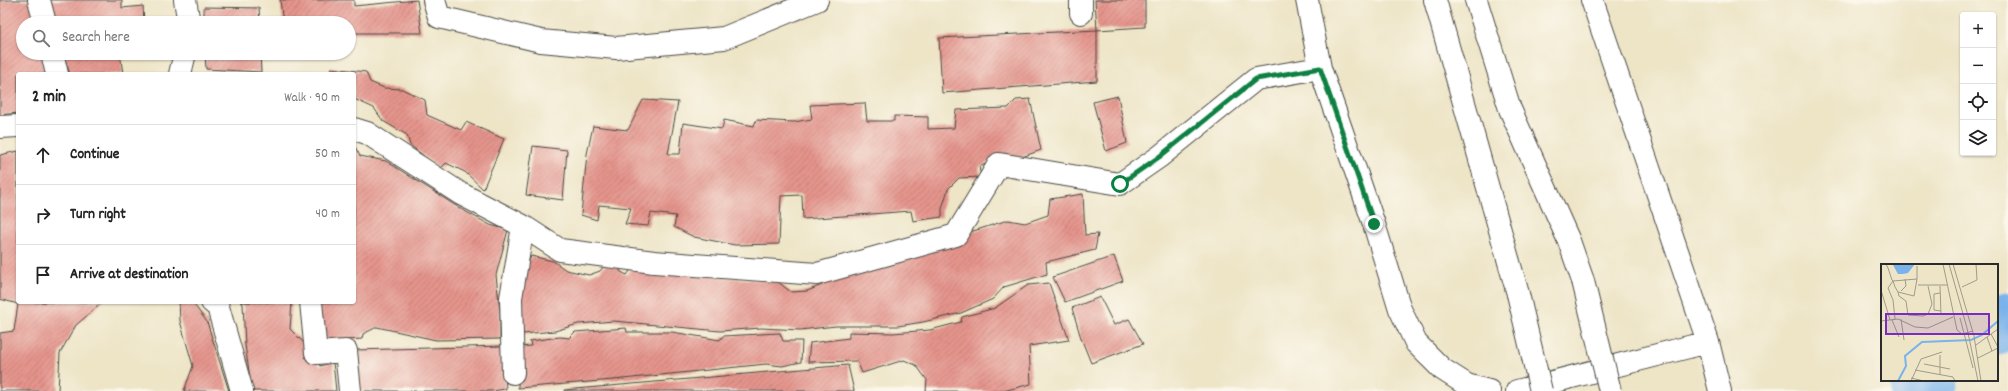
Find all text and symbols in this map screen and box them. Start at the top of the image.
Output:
map controls [1960,12,1996,156]
button: + [1960,12,1996,48]
search box [16,16,356,60]
icon: search [30,27,52,49]
text: Search here [62,27,130,49]
button: − [1960,48,1996,84]
button: locate [1960,84,1996,120]
text: 2 min [32,86,66,110]
text: Walk · 90 m [284,89,340,108]
button: layers [1960,120,1996,156]
icon: ahead [32,144,54,166]
text: Continue [70,144,119,166]
text: 50 m [315,145,340,164]
route start [1111,175,1129,193]
icon: right [32,204,54,226]
text: Turn right [70,204,126,226]
text: 40 m [316,205,340,224]
route end [1365,215,1383,233]
icon: arrive [32,264,54,286]
text: Arrive at destination [70,264,188,286]
inset map [1881,264,1998,381]

